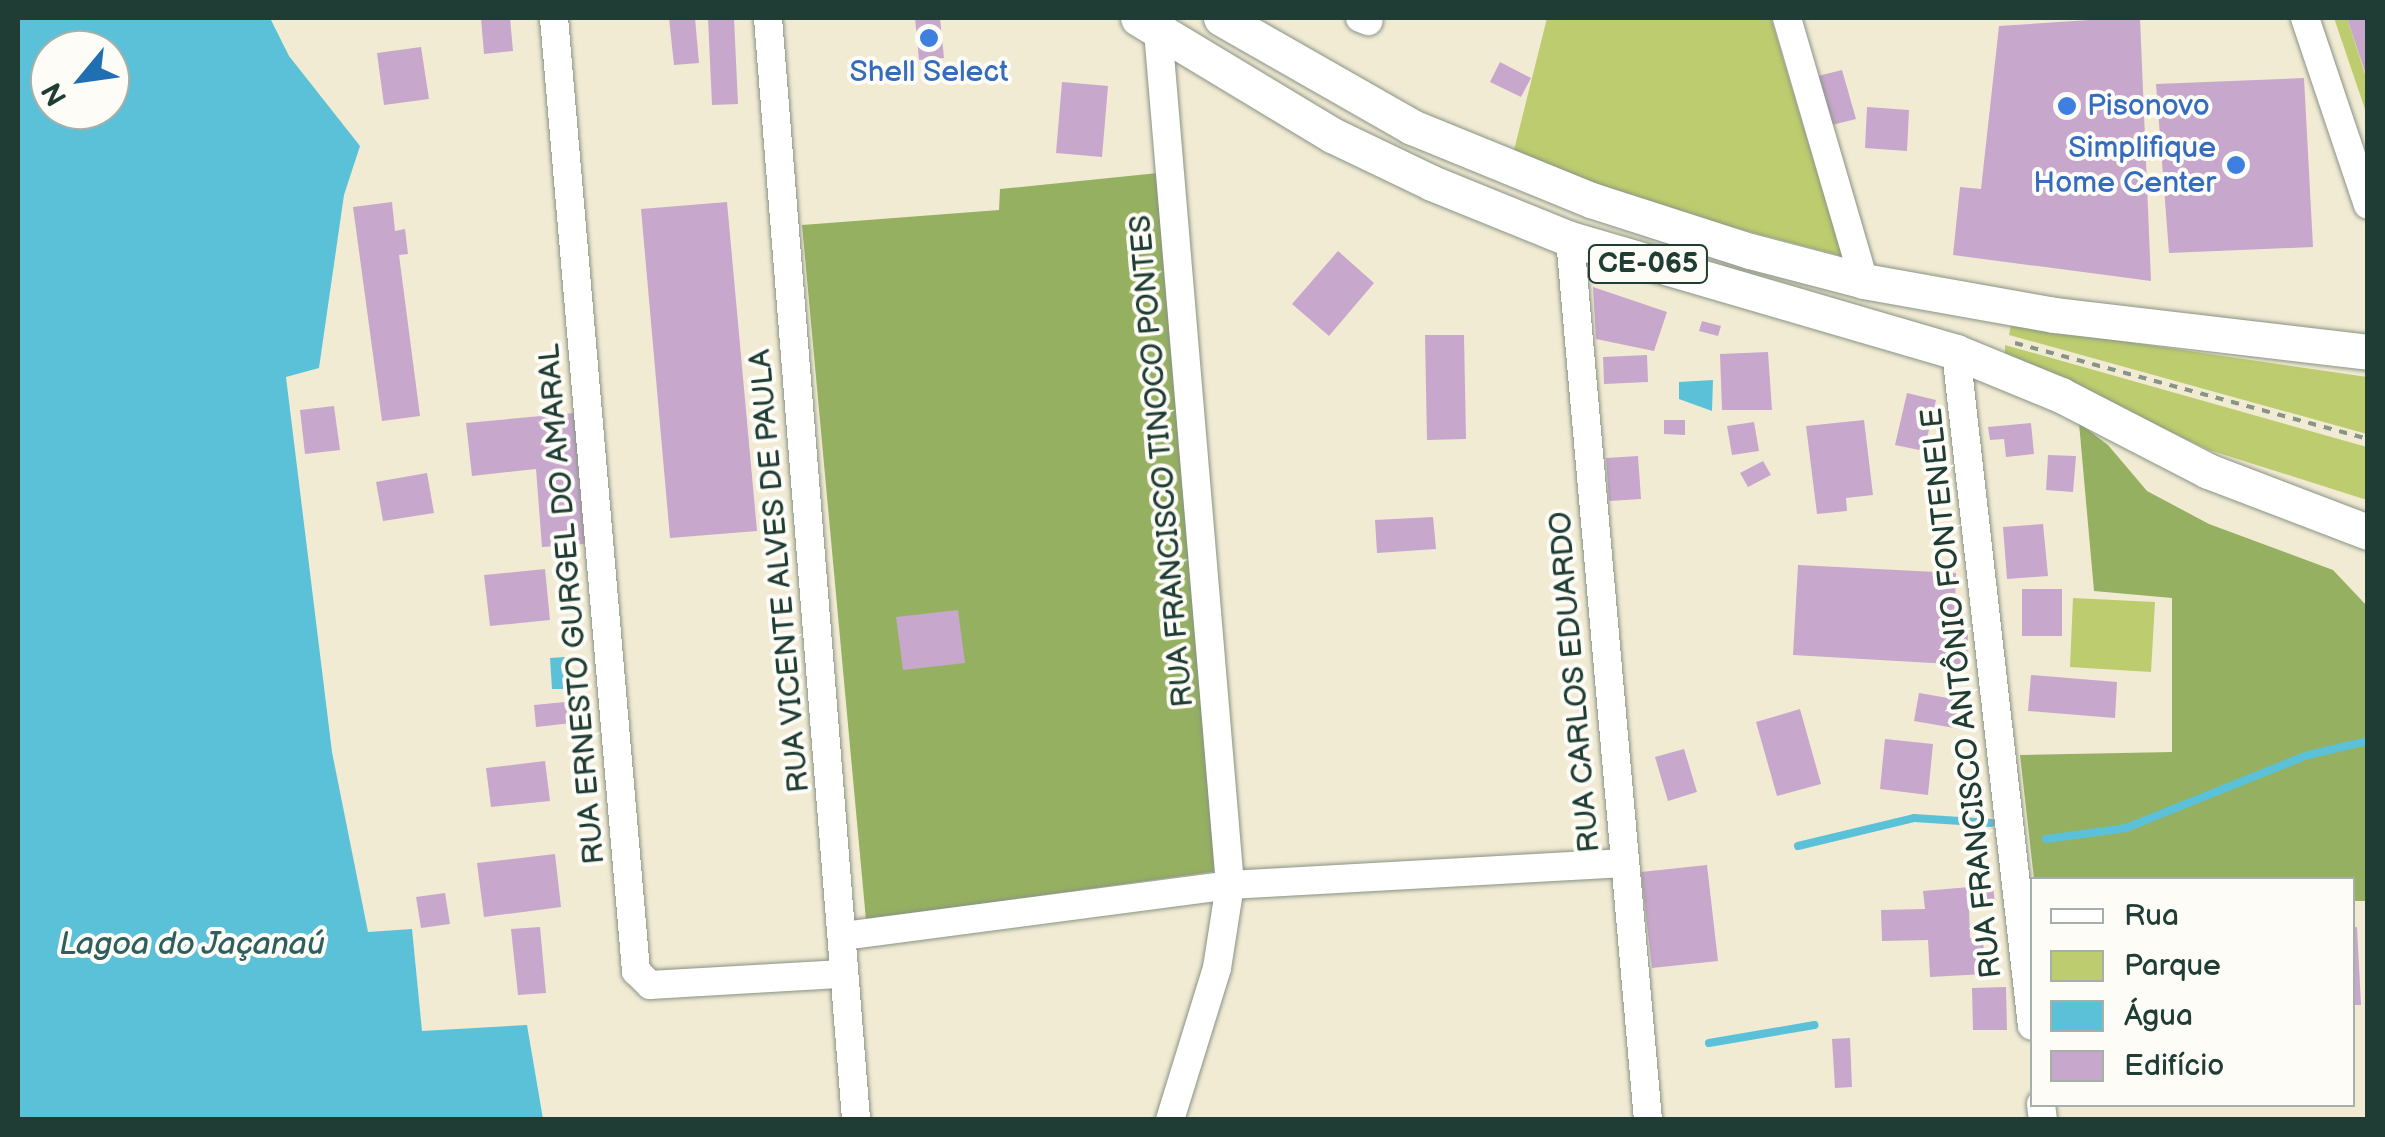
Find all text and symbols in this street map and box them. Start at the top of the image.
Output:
marker: Shell Select [918,27,940,49]
north arrow [30,30,130,130]
place label: Shell Select [849,54,1009,90]
text: N [36,77,75,111]
place label: Pisonovo [2087,88,2210,124]
marker: Pisonovo [2056,95,2078,117]
place label: Simplifique Home Center [2033,130,2216,200]
marker: Simplifique Home Center [2225,154,2247,176]
street label: RUA FRANCISCO TINOCO PONTES [1122,213,1202,709]
road number: CE-065 [1586,241,1710,287]
street label: RUA ERNESTO GURGEL DO AMARAL [531,342,613,866]
street label: RUA VICENTE ALVES DE PAULA [743,347,817,795]
street label: RUA FRANCISCO ANTÔNIO FONTENELE [1914,406,2010,980]
street label: RUA CARLOS EDUARDO [1542,510,1608,854]
legend [2030,877,2355,1107]
text: Rua [2124,898,2179,934]
water label: Lagoa do Jaçanaú [58,926,326,964]
text: Parque [2124,948,2221,984]
text: Água [2124,998,2193,1034]
text: Edifício [2124,1048,2224,1084]

